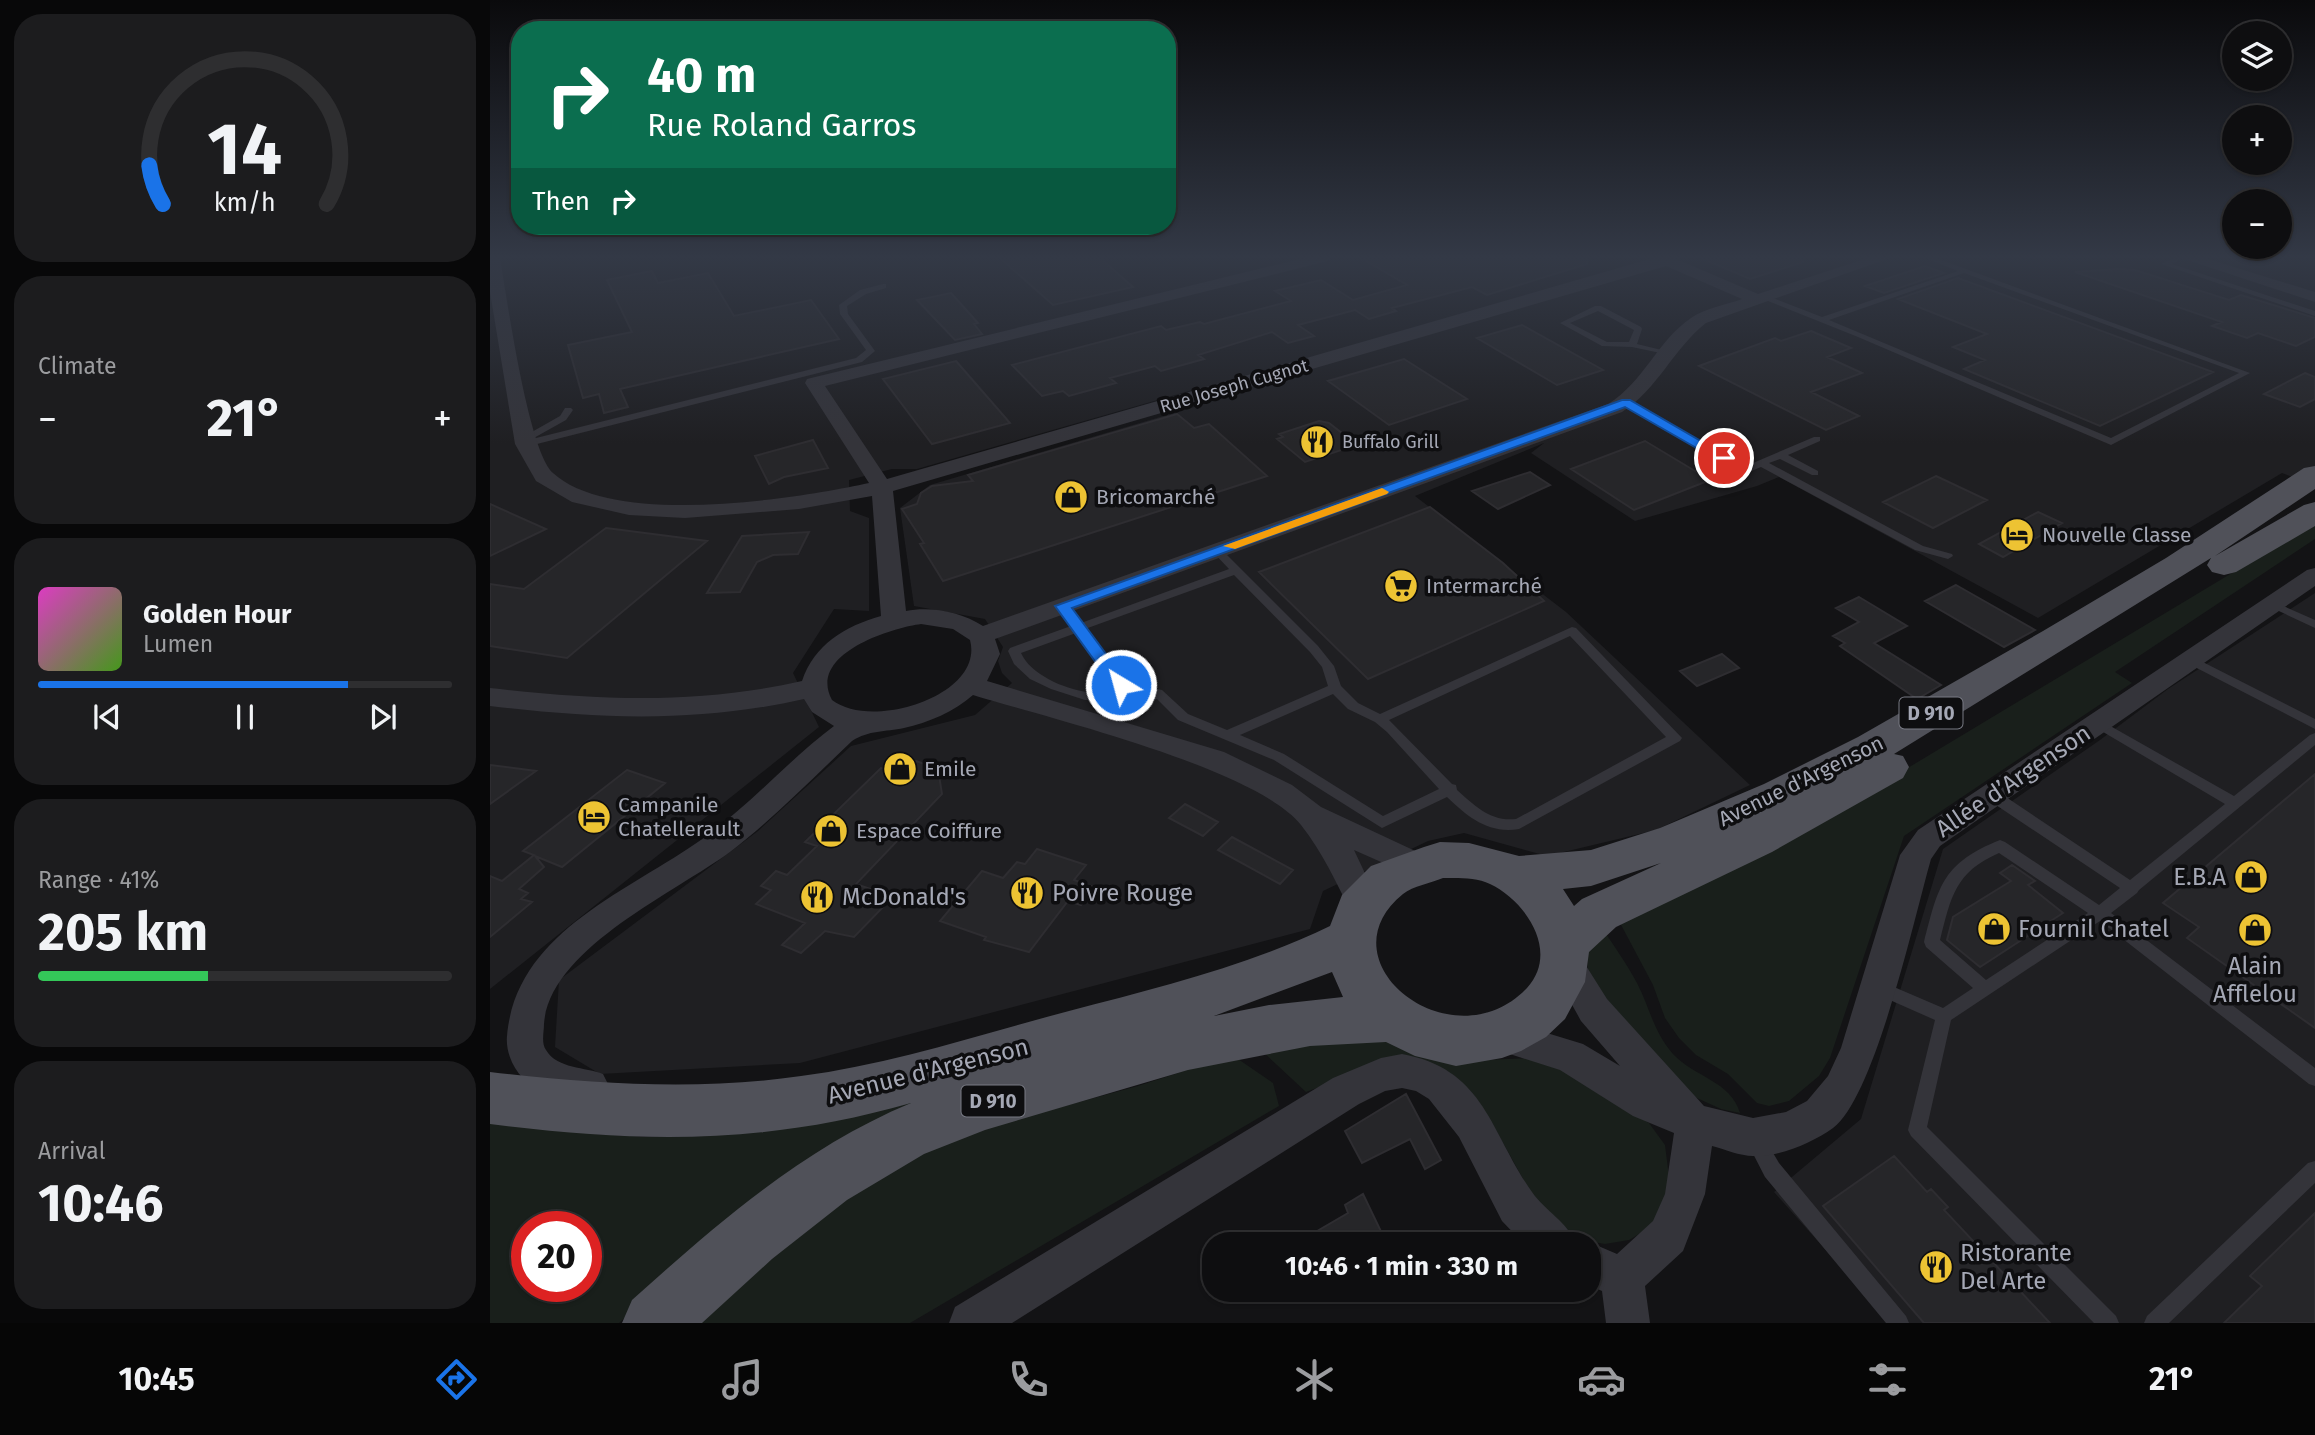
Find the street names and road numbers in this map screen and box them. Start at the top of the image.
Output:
street label: Rue Joseph Cugnot [1157,354,1311,418]
road number: D 910 [1900,698,1962,728]
street label: Allée d’Argenson [1930,719,2096,843]
street label: Avenue d'Argenson [1714,730,1888,832]
street label: Avenue d'Argenson [825,1032,1031,1110]
road number: D 910 [962,1086,1024,1116]

